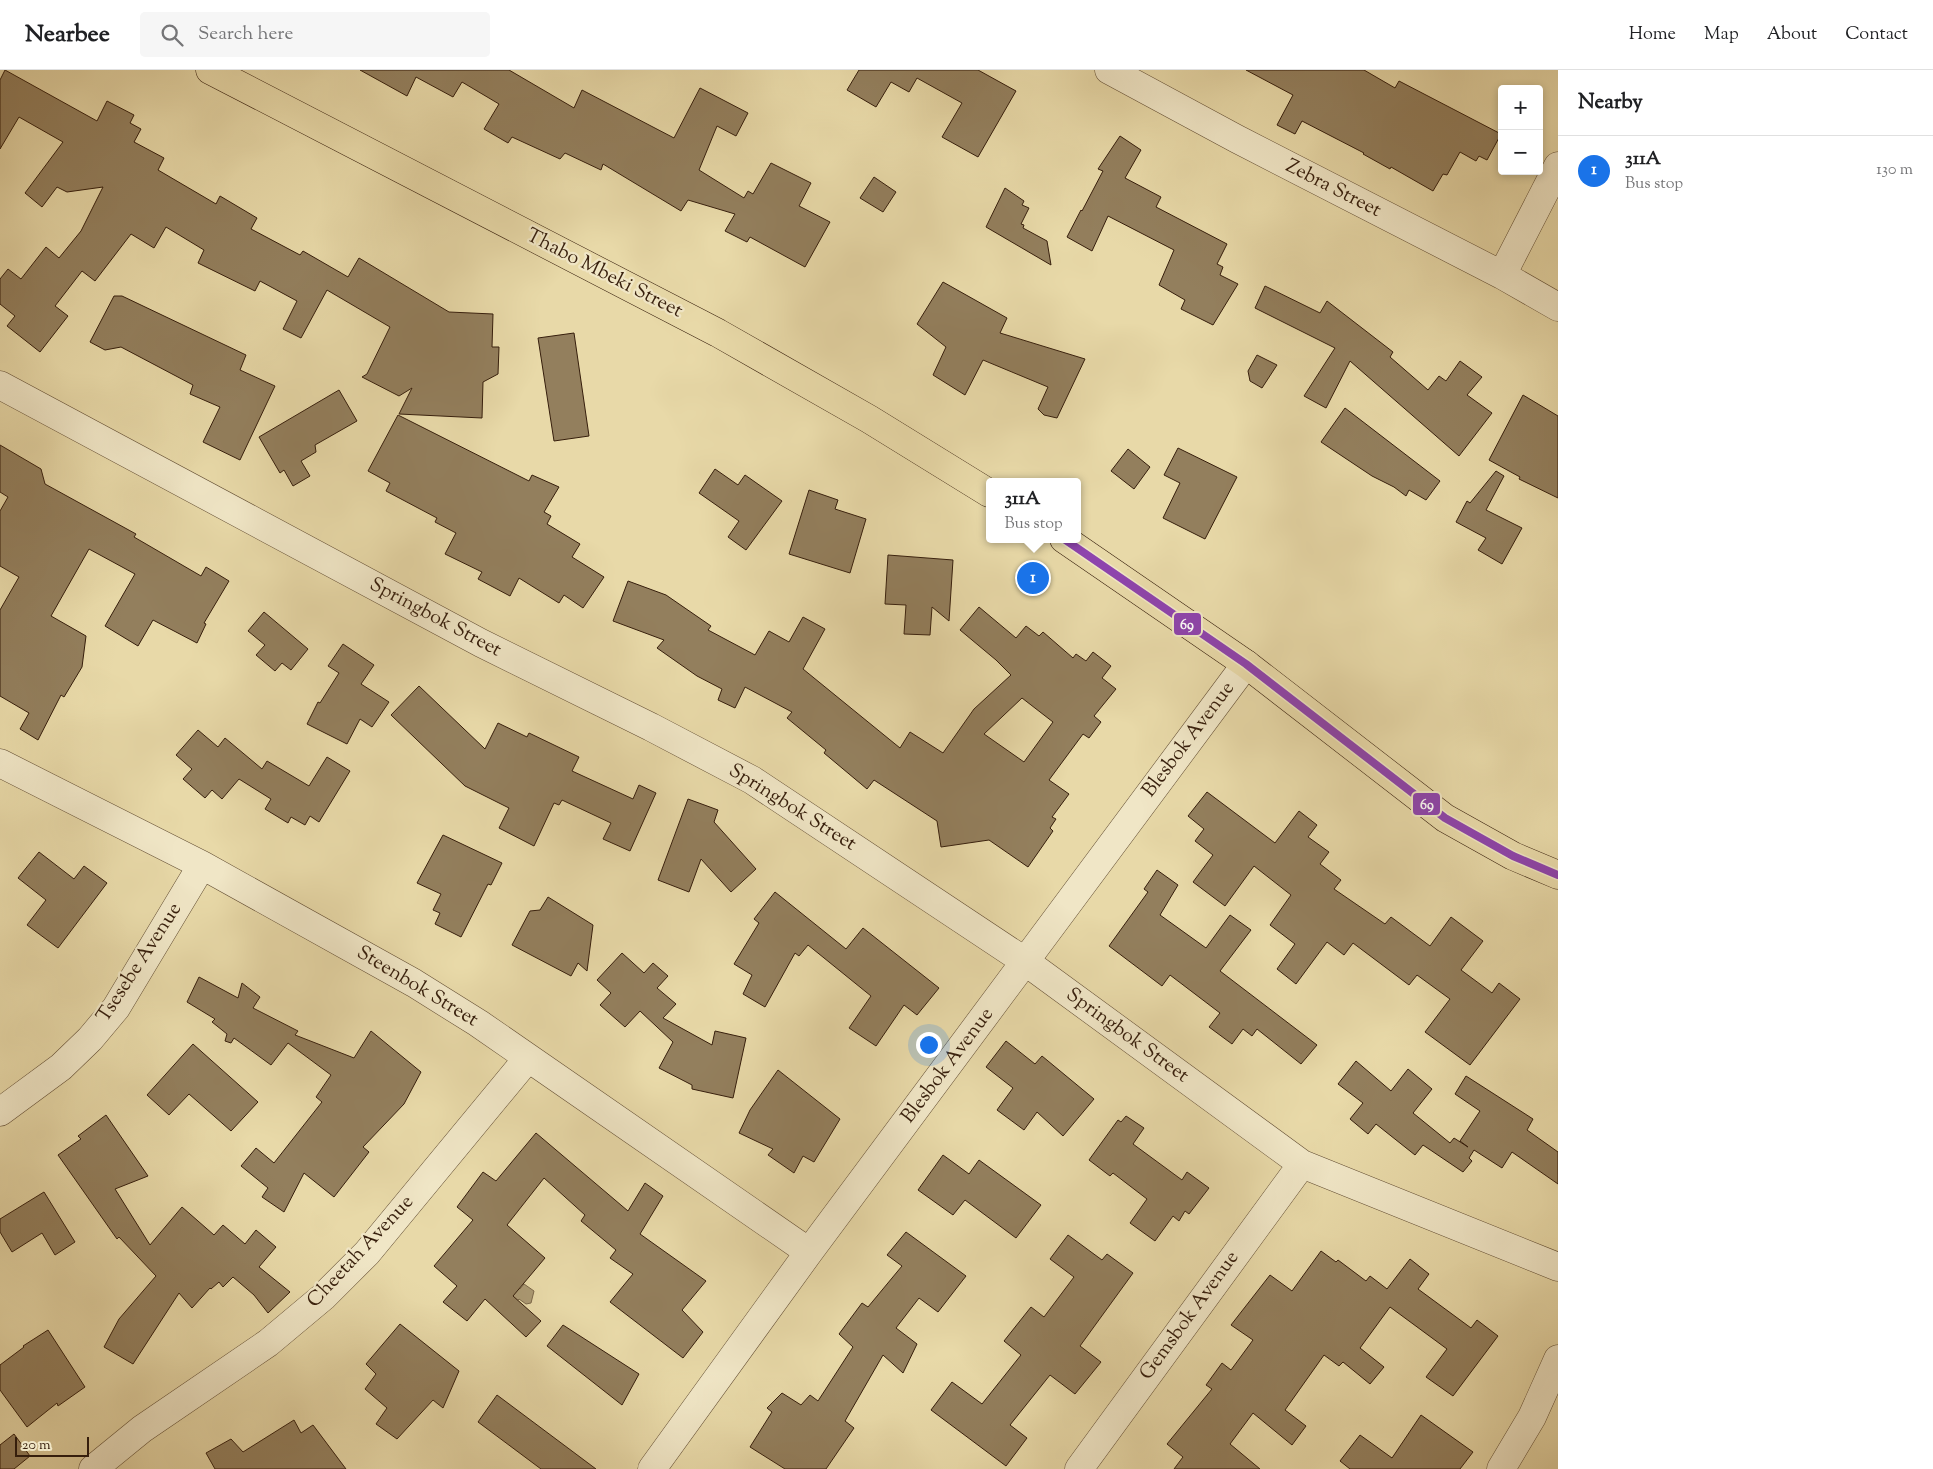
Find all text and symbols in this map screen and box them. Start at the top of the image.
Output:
search box [140,12,490,57]
text: Nearbee [25,18,110,52]
icon: search [158,21,186,49]
text: Search here [198,21,293,48]
text: Home [1629,22,1676,48]
text: Map [1704,22,1739,48]
text: About [1767,22,1817,48]
text: Contact [1845,22,1908,48]
map controls [1498,85,1543,175]
button: + [1498,85,1543,130]
text: Nearby [1578,88,1643,118]
button: − [1498,130,1543,175]
text: 311A [1625,146,1661,173]
street label: Zebra Street [1280,152,1386,226]
text: 1 [1591,159,1597,182]
text: 130 m [1876,159,1913,182]
text: Bus stop [1625,173,1683,196]
street label: Thabo Mbeki Street [521,222,687,326]
popup [986,478,1081,543]
text: 311A [1004,486,1040,513]
text: Bus stop [1004,513,1063,536]
pin: 1 [1017,559,1049,597]
street label: Springbok Street [364,571,506,665]
line badge: 69 [1173,612,1202,636]
text: 69 [1180,616,1194,636]
street label: Blesbok Avenue [1136,676,1242,804]
street label: Springbok Street [722,757,862,859]
line badge: 69 [1412,792,1441,816]
text: 69 [1420,796,1434,816]
street label: Tsesebe Avenue [90,897,190,1029]
street label: Steenbok Street [351,939,484,1035]
street label: Springbok Street [1059,981,1195,1091]
street label: Blesbok Avenue [895,1002,1001,1130]
your location [916,1032,942,1058]
street label: Cheetah Avenue [301,1189,421,1315]
street label: Gemsbok Avenue [1133,1245,1247,1387]
scale bar [15,1434,89,1457]
text: 20 m [22,1436,51,1456]

